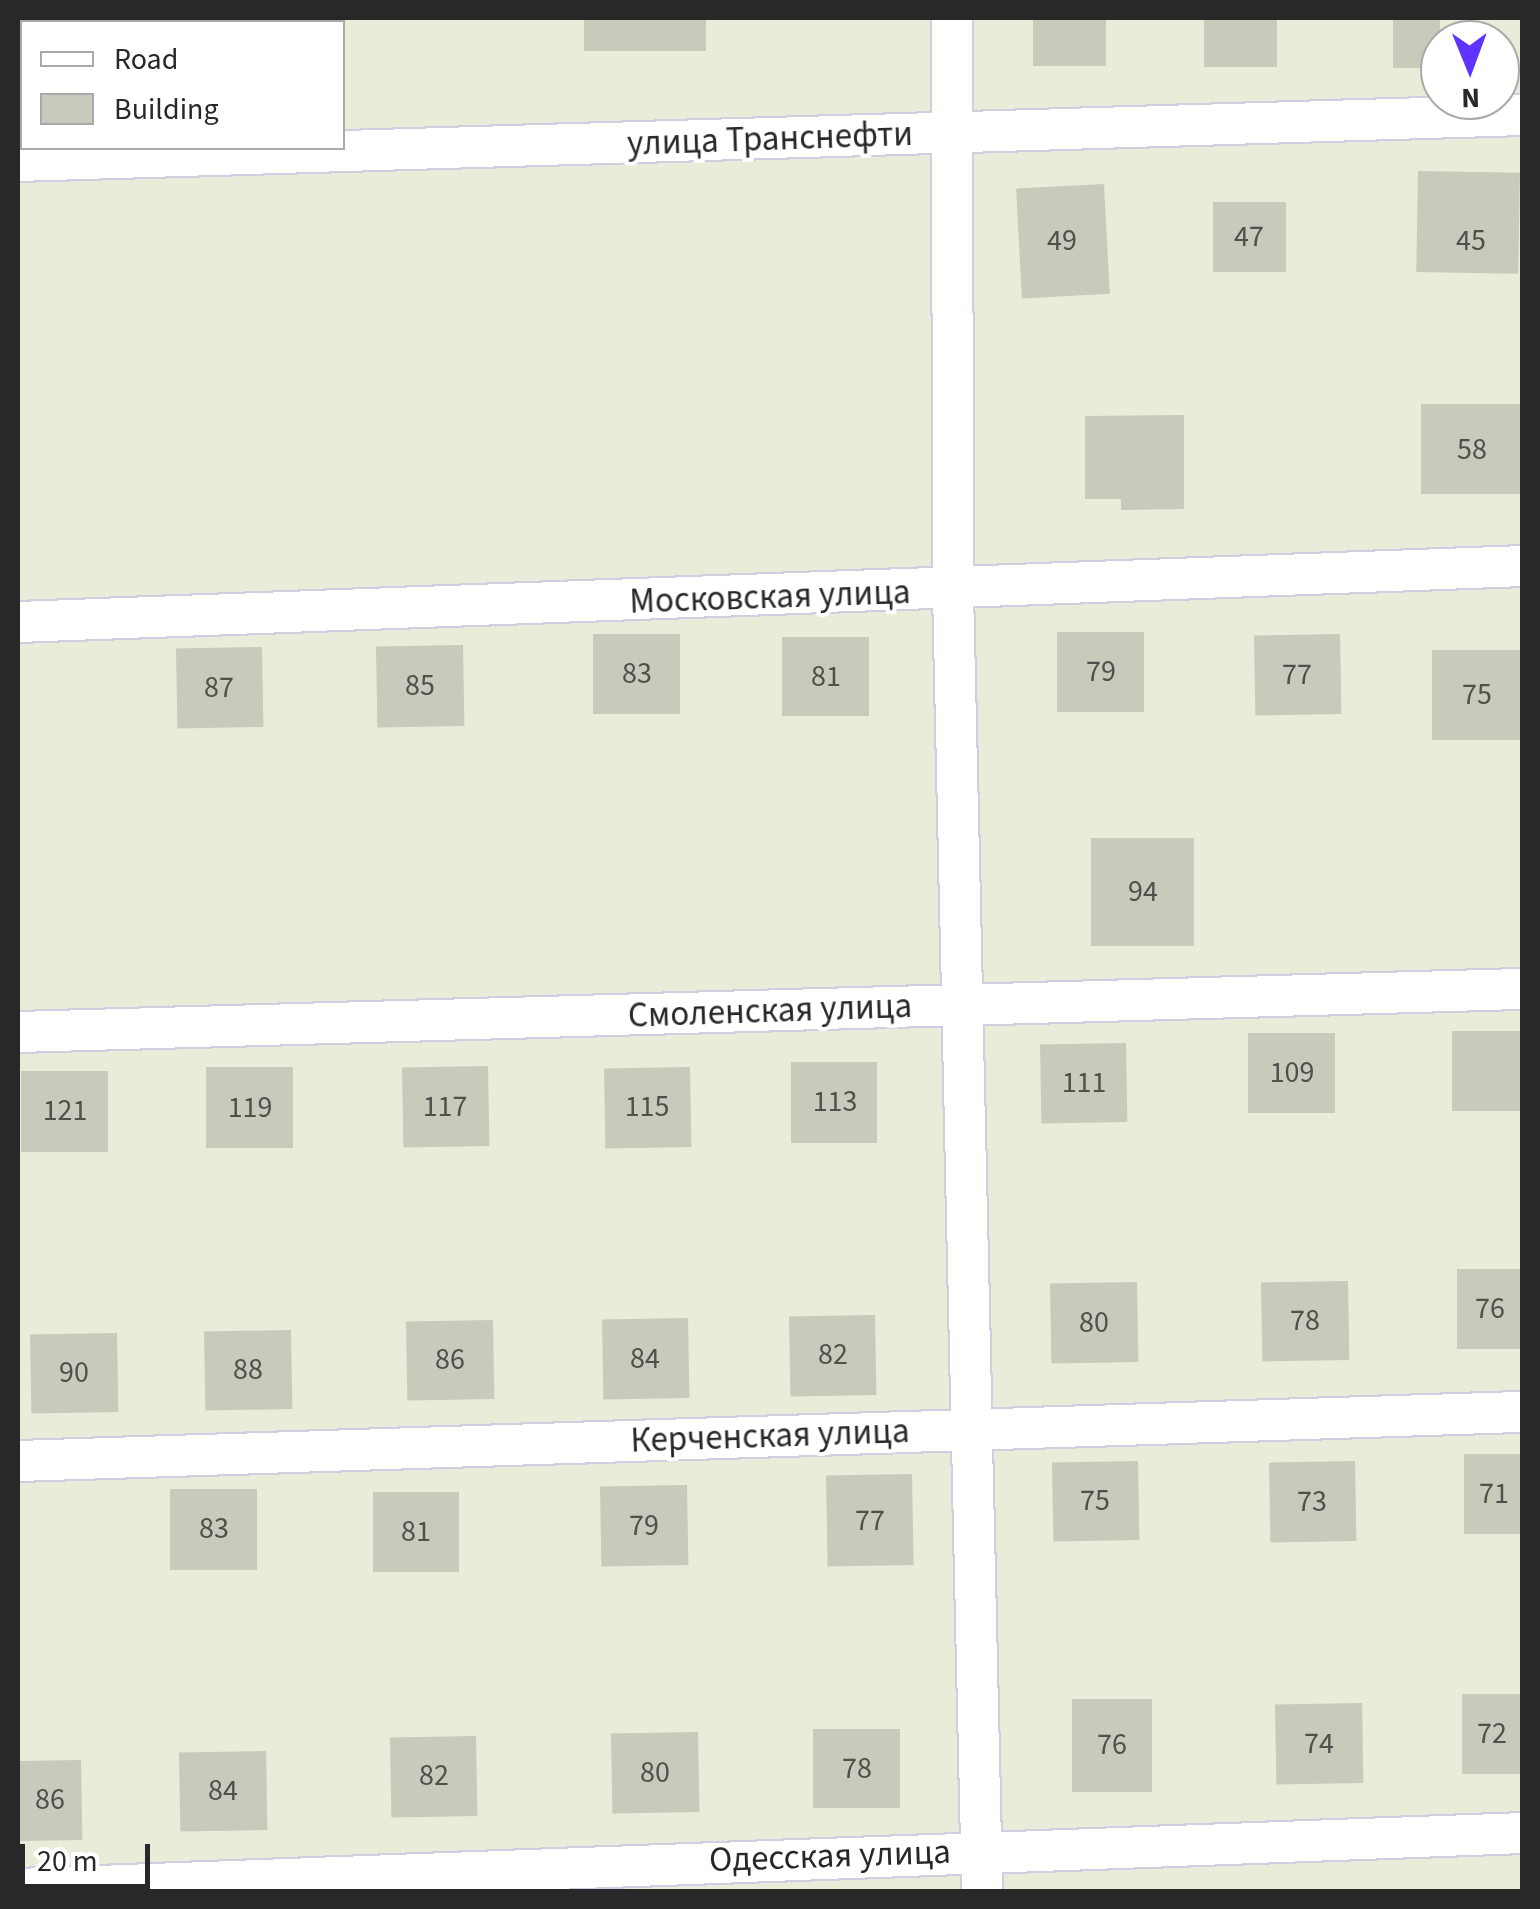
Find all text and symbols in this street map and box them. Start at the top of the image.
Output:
legend [20,20,345,150]
north arrow [1420,20,1520,120]
text: Road [114,38,178,81]
text: N [1461,78,1480,118]
text: Building [114,88,219,131]
street label: улица Транснефти [626,113,914,165]
house number: 47 [1234,219,1264,255]
house number: 49 [1047,223,1077,259]
house number: 45 [1456,223,1486,259]
house number: 58 [1457,432,1487,468]
street label: Московская улица [629,571,911,623]
house number: 79 [1086,654,1116,690]
house number: 83 [622,656,652,692]
house number: 77 [1282,657,1312,693]
house number: 81 [811,659,841,695]
house number: 85 [405,668,435,704]
house number: 87 [204,670,234,706]
house number: 75 [1462,677,1492,713]
house number: 94 [1128,874,1158,910]
street label: Смоленская улица [627,985,913,1037]
house number: 109 [1270,1055,1314,1091]
house number: 111 [1062,1065,1106,1101]
house number: 113 [813,1084,857,1120]
house number: 117 [423,1089,467,1125]
house number: 115 [625,1089,669,1125]
house number: 119 [228,1090,272,1126]
house number: 121 [43,1093,87,1129]
house number: 76 [1475,1291,1505,1327]
house number: 78 [1290,1303,1320,1339]
house number: 80 [1079,1305,1109,1341]
house number: 82 [818,1337,848,1373]
house number: 84 [630,1341,660,1377]
house number: 86 [435,1342,465,1378]
house number: 88 [233,1352,263,1388]
house number: 90 [59,1355,89,1391]
street label: Керченская улица [630,1410,910,1462]
house number: 71 [1479,1476,1509,1512]
house number: 75 [1080,1483,1110,1519]
house number: 73 [1297,1484,1327,1520]
house number: 77 [855,1503,885,1539]
house number: 79 [629,1508,659,1544]
house number: 83 [199,1511,229,1547]
house number: 81 [401,1514,431,1550]
house number: 72 [1477,1716,1507,1752]
house number: 74 [1304,1726,1334,1762]
house number: 76 [1097,1727,1127,1763]
house number: 78 [842,1751,872,1787]
house number: 80 [640,1755,670,1791]
house number: 82 [419,1758,449,1794]
house number: 84 [208,1773,238,1809]
house number: 86 [35,1782,65,1818]
scale bar [25,1824,155,1886]
street label: Одесская улица [708,1831,952,1881]
text: 20 m [37,1840,98,1883]

